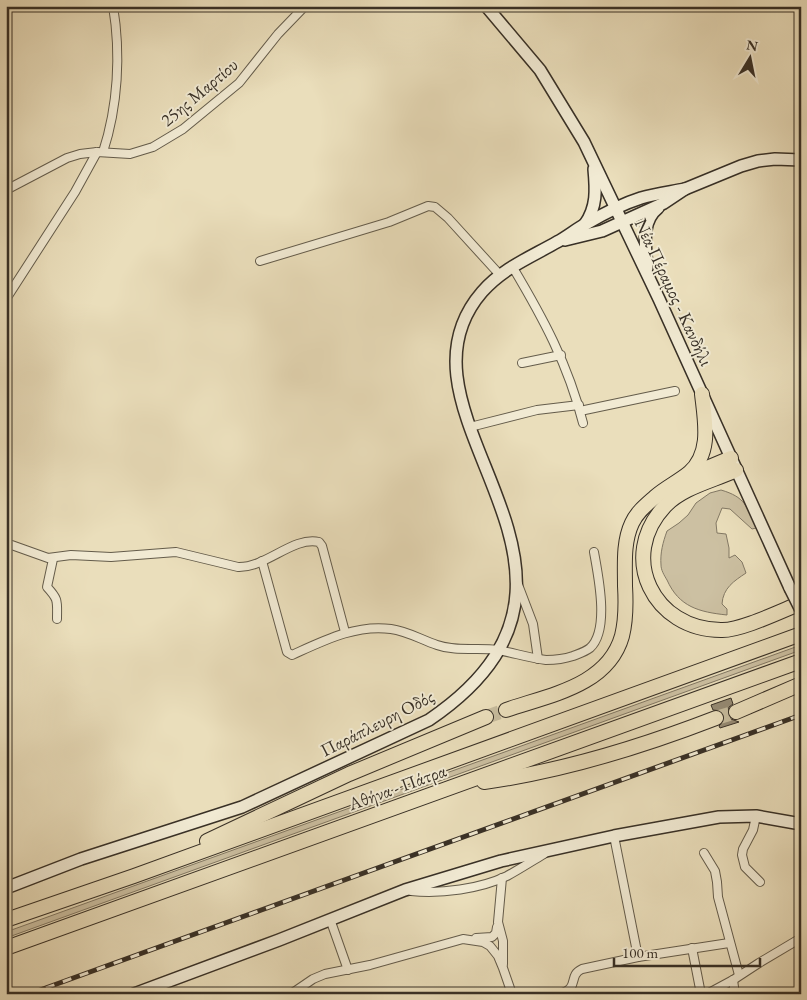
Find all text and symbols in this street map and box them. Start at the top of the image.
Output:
north arrow [724,32,774,82]
text: N [745,35,760,55]
street label: 25ης Μαρτίου [156,53,242,131]
street label: Νέα Πέραμος - Κανδήλι [630,215,718,369]
street label: Παράπλευρη Οδός [316,684,438,762]
street label: Αθήνα - Πάτρα [344,758,450,816]
scale bar [614,935,761,967]
text: 100 m [622,943,659,962]

